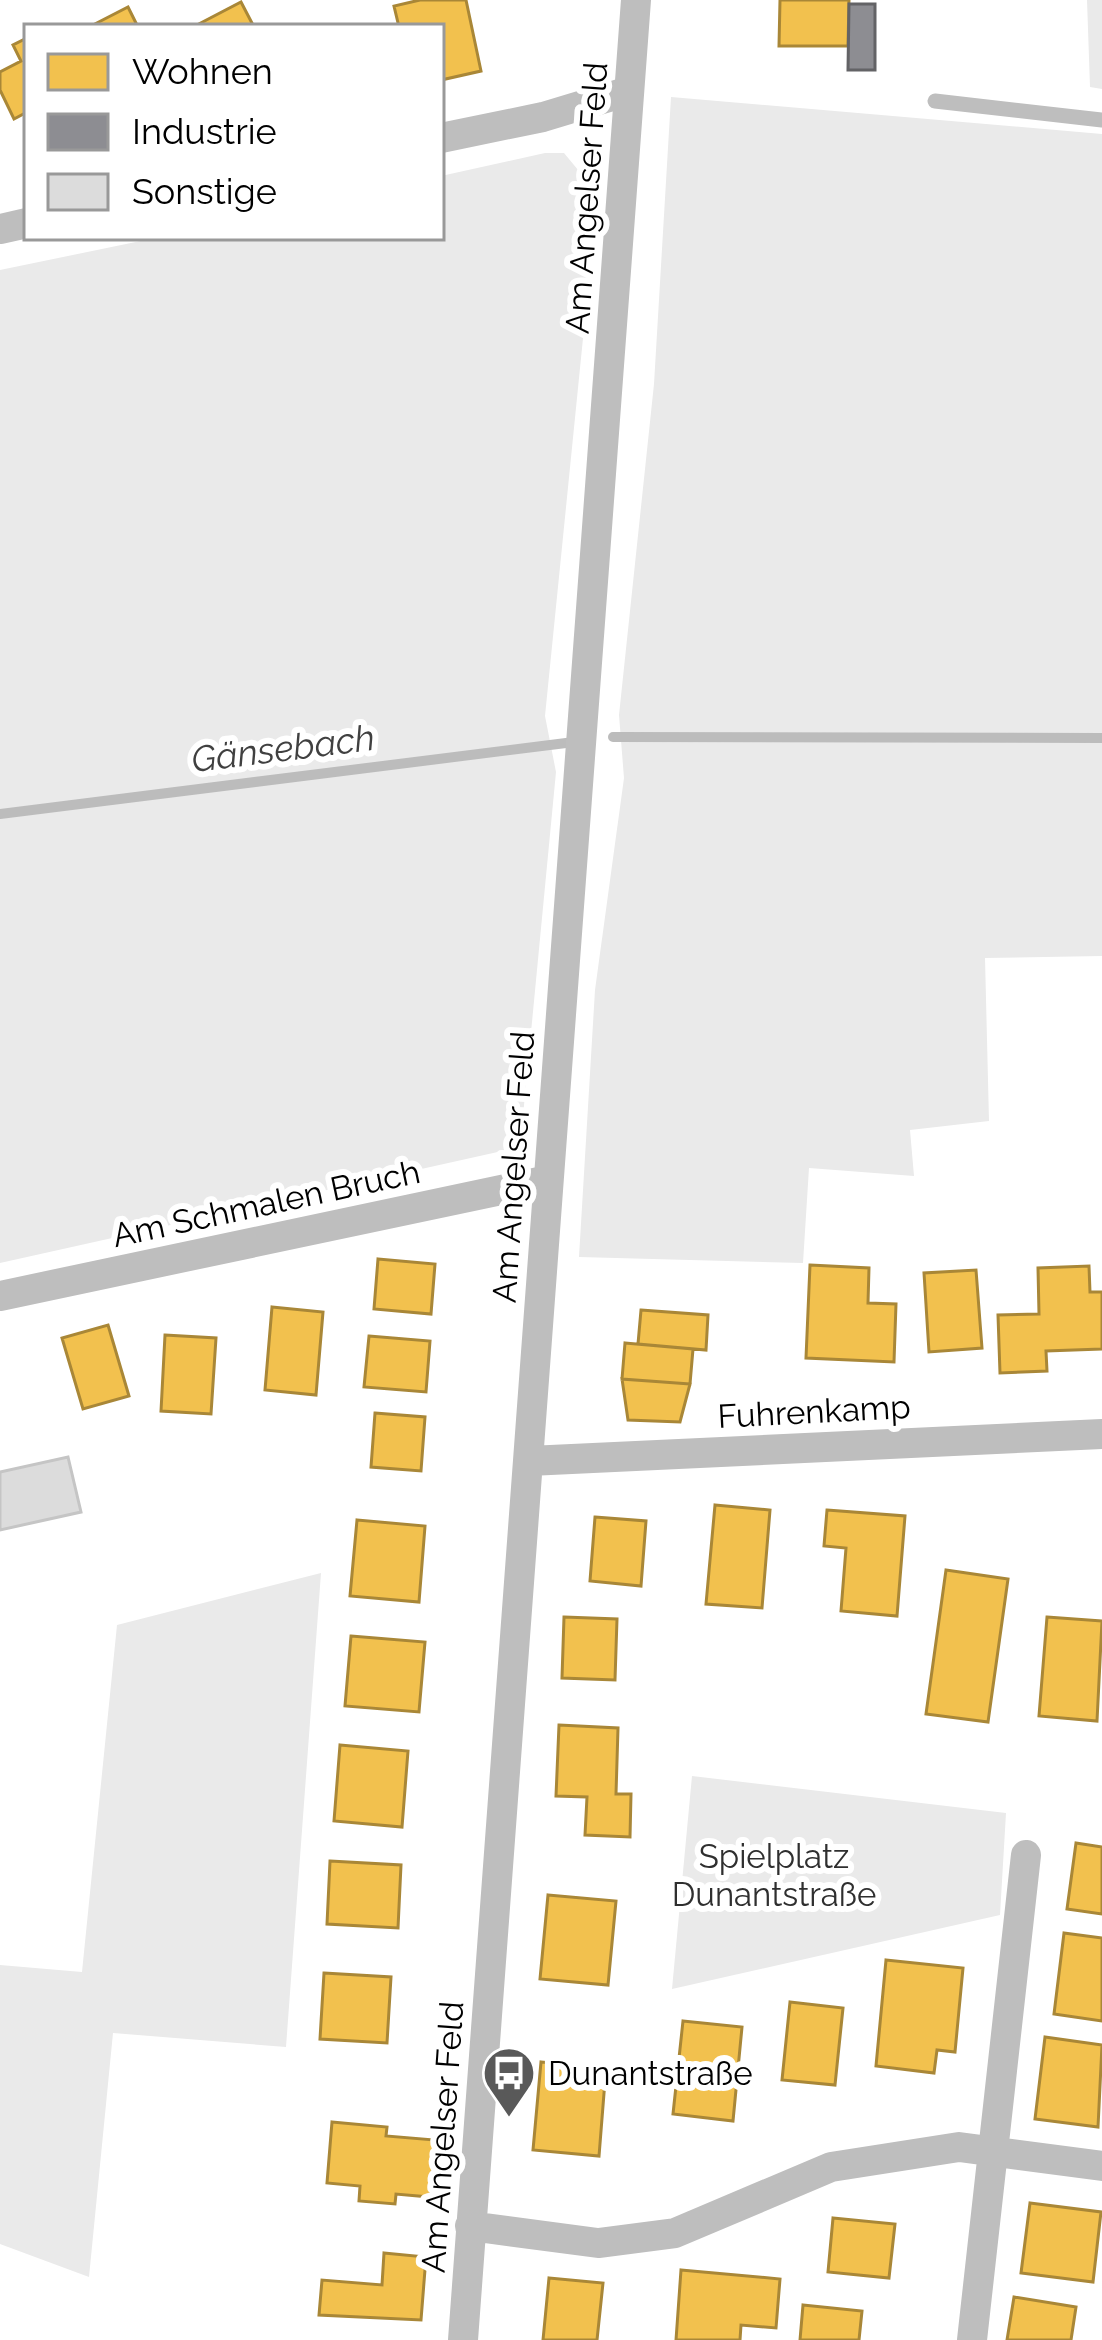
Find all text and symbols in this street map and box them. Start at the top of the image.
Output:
legend [24,24,444,240]
text: Wohnen [132,50,273,92]
street label: Am Angelser Feld [558,61,615,335]
text: Industrie [132,110,277,152]
text: Sonstige [132,170,277,212]
water label: Gänsebach [189,716,377,780]
street label: Am Angelser Feld [485,1030,542,1304]
street label: Am Schmalen Bruch [109,1152,423,1255]
street label: Fuhrenkamp [717,1387,911,1436]
park label: Spielplatz Dunantstraße [672,1837,876,1914]
street label: Am Angelser Feld [414,2000,471,2274]
bus stop icon: Dunantstraße [481,2045,537,2119]
place label: Dunantstraße [548,2054,753,2093]

